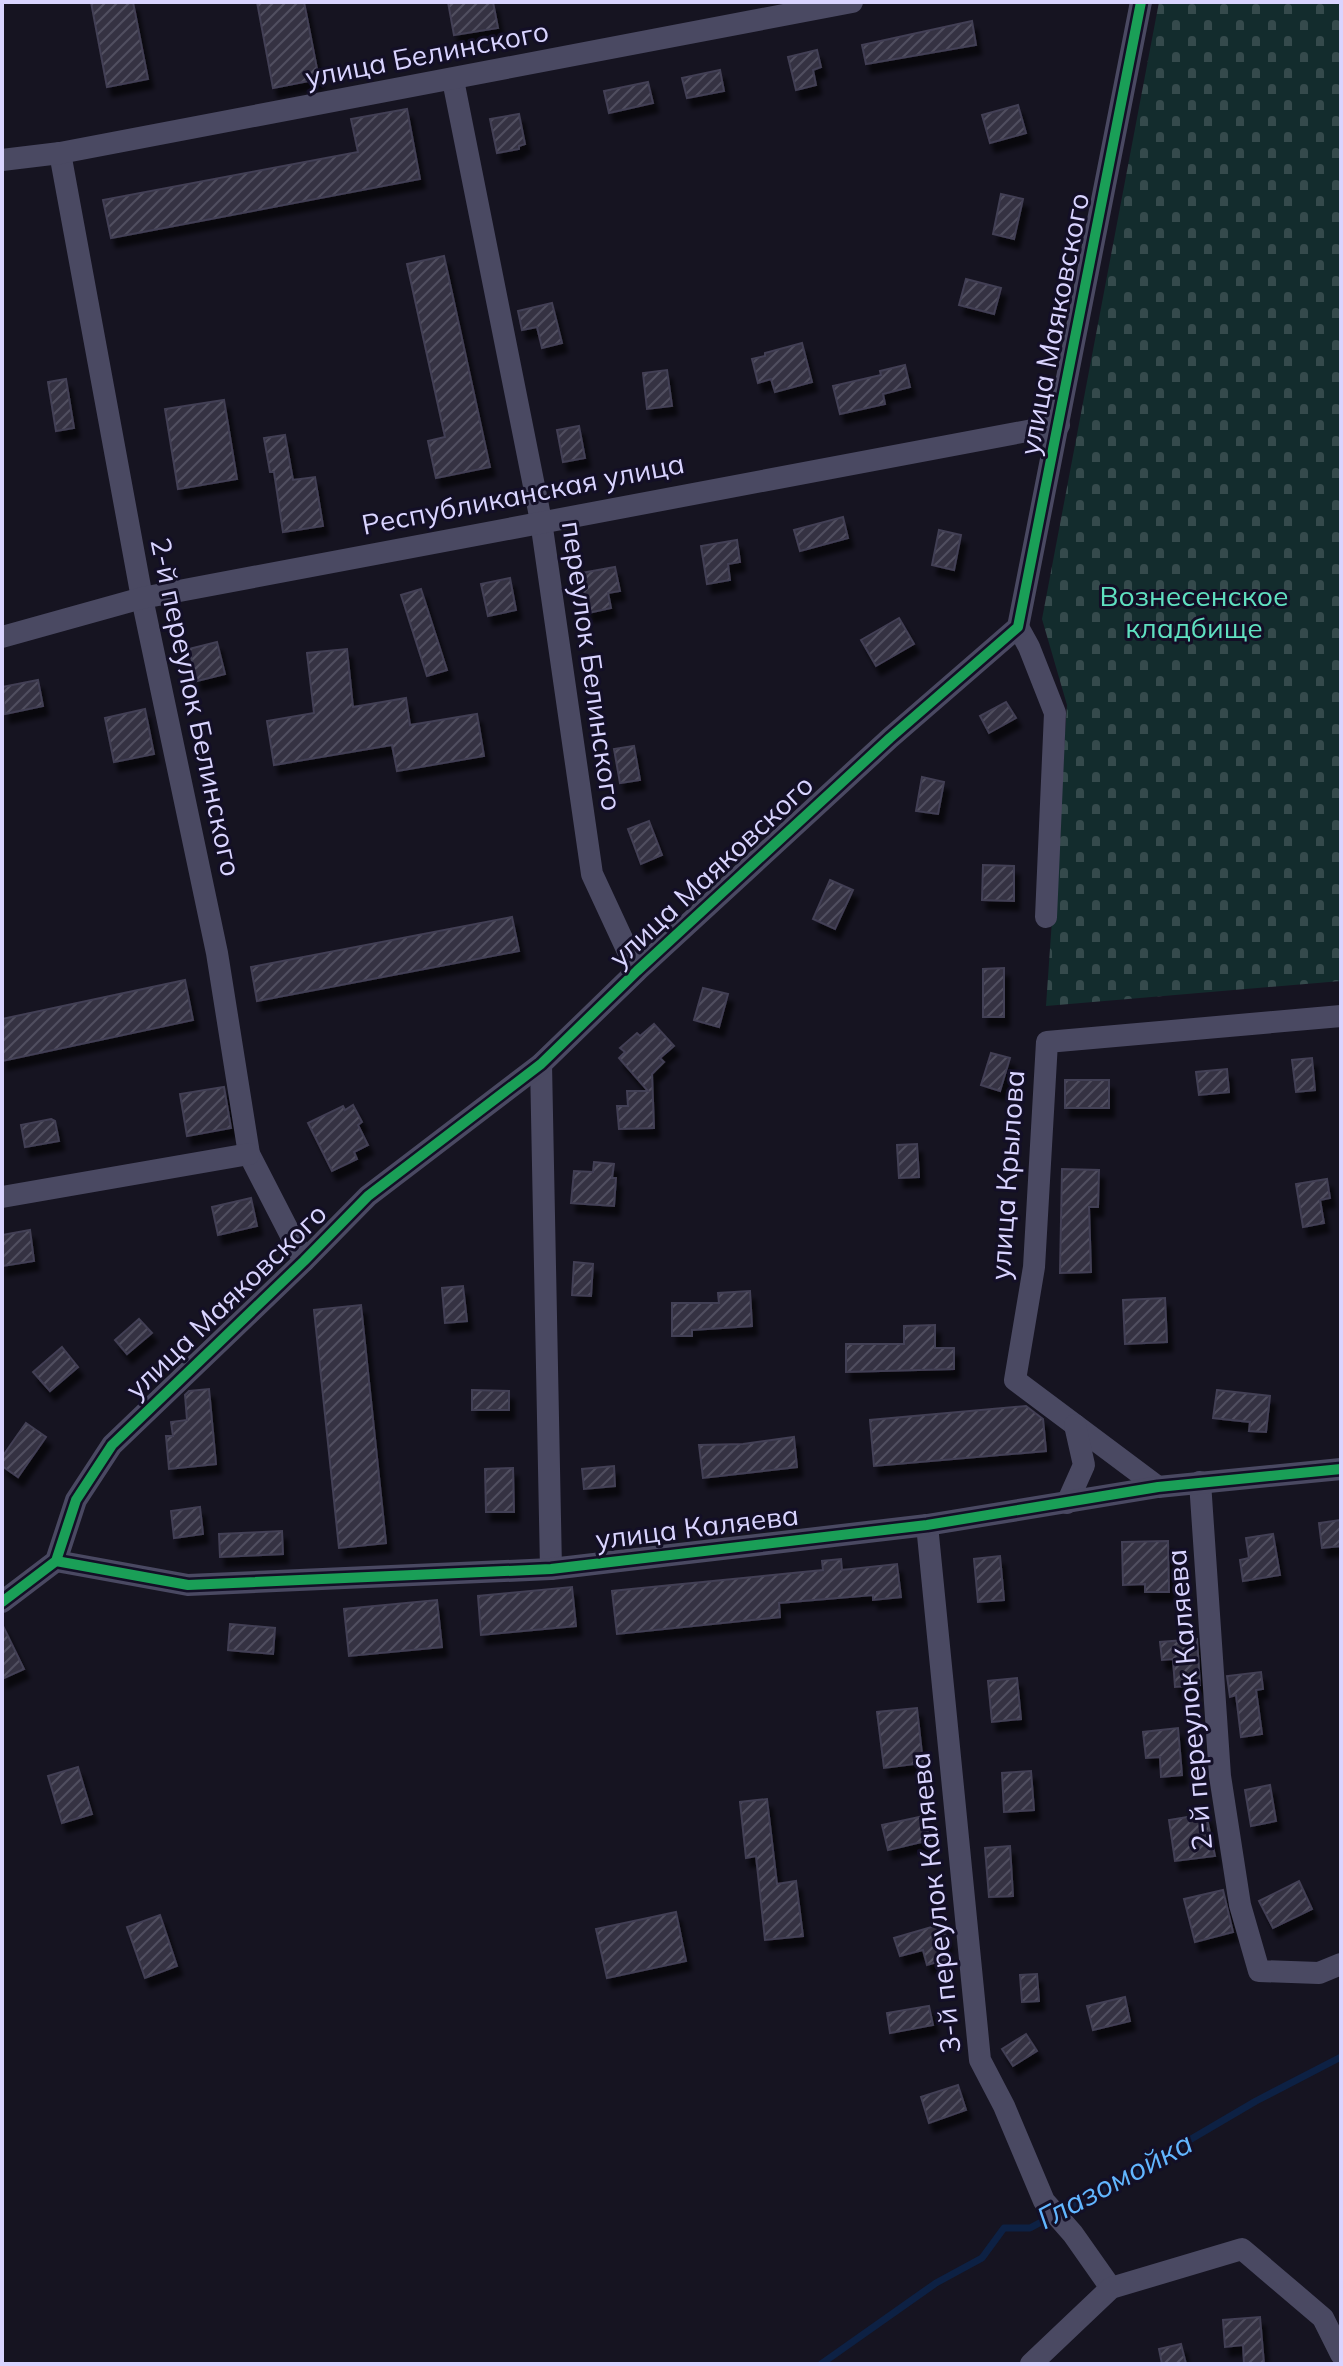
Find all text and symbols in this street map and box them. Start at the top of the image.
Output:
street label: улица Белинского [302,13,552,94]
street label: улица Маяковского [1011,190,1096,458]
street label: Республиканская улица [359,445,687,542]
street label: переулок Белинского [555,519,630,813]
street label: 2-й переулок Белинского [143,534,249,879]
park label: Вознесенское кладбище [1099,578,1289,645]
street label: улица Маяковского [601,767,820,974]
street label: улица Крылова [982,1069,1031,1281]
street label: улица Маяковского [118,1195,334,1406]
street label: улица Каляева [593,1497,801,1556]
street label: 2-й переулок Каляева [1158,1548,1219,1852]
street label: 3-й переулок Каляева [901,1751,968,2055]
water label: Глазомойка [1030,2123,1199,2237]

